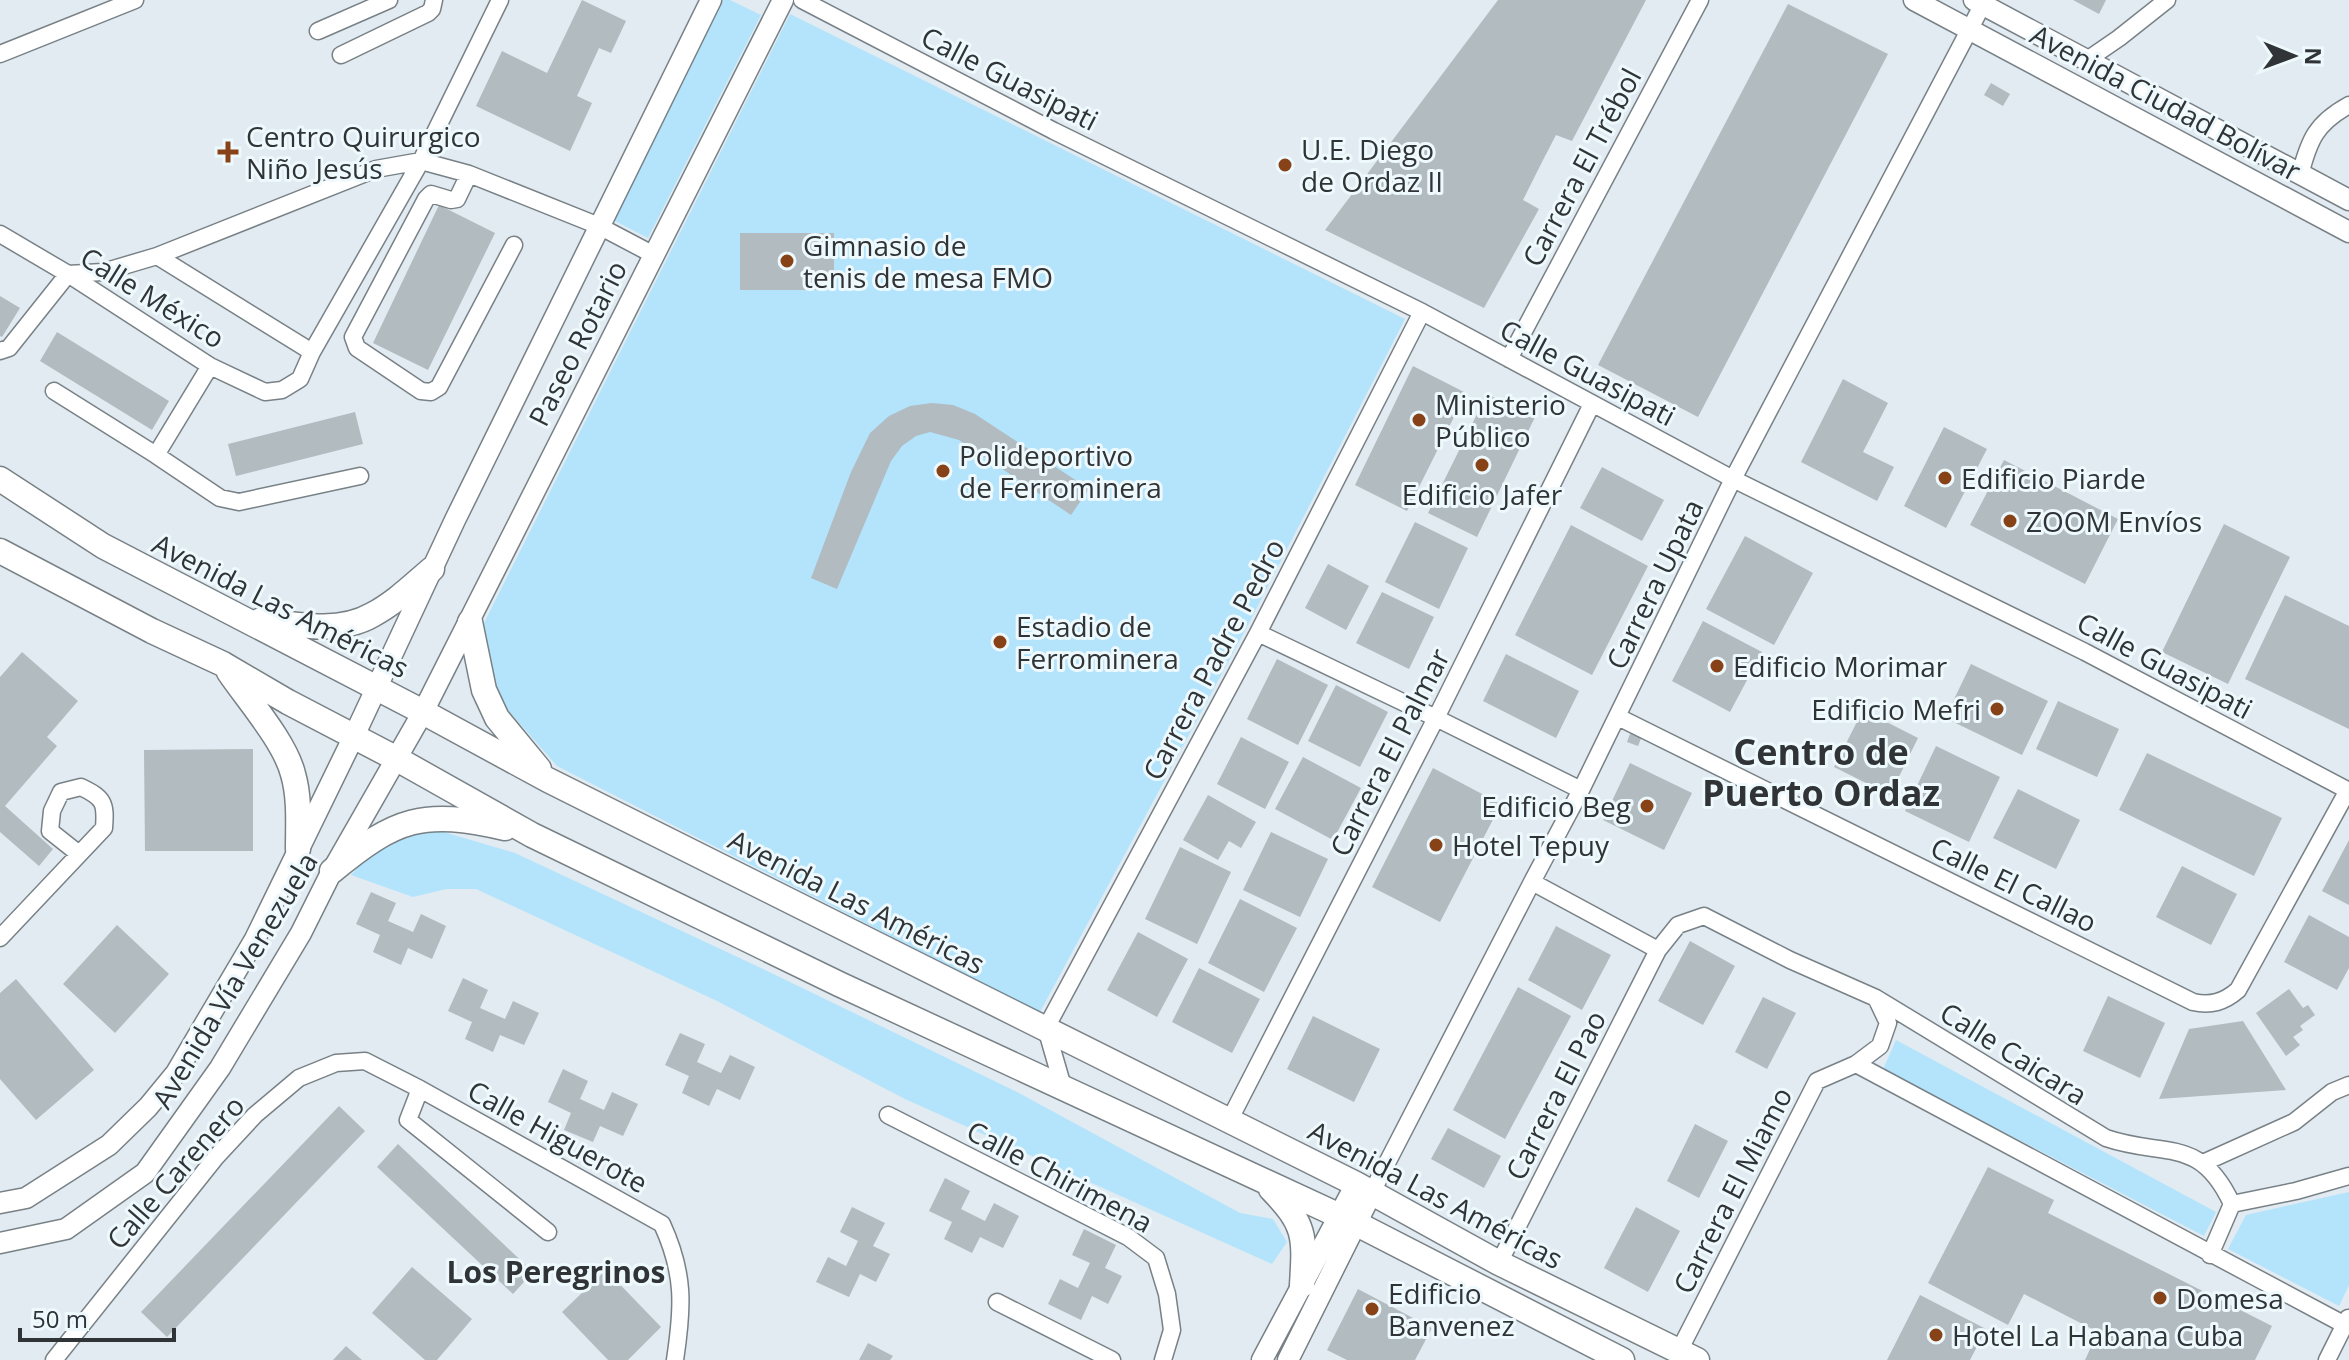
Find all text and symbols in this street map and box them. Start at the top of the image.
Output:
street label: Avenida Ciudad Bolívar [2024,15,2308,190]
north arrow [2253,16,2333,96]
street label: Calle Guasipati [915,17,1105,139]
text: N [2299,47,2329,66]
street label: Carrera El Trébol [1513,61,1649,273]
place label: Centro Quirurgico Niño Jesús [246,117,481,187]
place label: U.E. Diego de Ordaz II [1301,130,1443,200]
marker: Centro Quirurgico Niño Jesús [217,141,239,163]
marker: U.E. Diego de Ordaz II [1276,156,1294,174]
place label: Gimnasio de tenis de mesa FMO [803,226,1053,296]
street label: Calle México [74,238,232,356]
marker: Gimnasio de tenis de mesa FMO [778,252,796,270]
street label: Paseo Rotario [519,254,635,432]
street label: Calle Guasipati [1494,310,1682,434]
place label: Ministerio Público [1435,385,1566,455]
marker: Ministerio Público [1410,411,1428,429]
place label: Polideportivo de Ferrominera [959,436,1162,506]
marker: Edificio Jafer [1473,456,1491,474]
place label: Edificio Piarde [1961,459,2146,497]
marker: Polideportivo de Ferrominera [934,462,952,480]
marker: Edificio Piarde [1936,469,1954,487]
place label: Edificio Jafer [1402,475,1563,513]
street label: Carrera Upata [1596,493,1712,675]
place label: ZOOM Envíos [2026,502,2202,540]
marker: ZOOM Envíos [2001,512,2019,530]
street label: Avenida Las Américas [146,524,416,686]
street label: Carrera Padre Pedro [1133,532,1293,786]
street label: Calle Guasipati [2071,603,2259,727]
place label: Estadio de Ferrominera [1016,607,1179,677]
marker: Estadio de Ferrominera [991,633,1009,651]
street label: Carrera El Palmar [1320,641,1458,862]
place label: Edificio Morimar [1733,647,1948,685]
marker: Edificio Morimar [1708,657,1726,675]
place label: Edificio Mefri [1811,690,1981,728]
marker: Edificio Mefri [1988,700,2006,718]
district label: Centro de Puerto Ordaz [1702,727,1940,817]
place label: Edificio Beg [1481,787,1631,825]
marker: Edificio Beg [1638,797,1656,815]
street label: Avenida Las Américas [722,820,992,982]
place label: Hotel Tepuy [1452,826,1610,864]
street label: Calle El Callao [1925,827,2103,941]
marker: Hotel Tepuy [1427,836,1445,854]
street label: Avenida Vía Venezuela [142,845,326,1115]
street label: Calle Caicara [1933,993,2095,1113]
street label: Carrera El Pao [1496,1004,1614,1186]
street label: Calle Higuerote [461,1071,655,1201]
street label: Carrera El Miamo [1664,1080,1800,1300]
street label: Calle Carenero [98,1087,252,1257]
street label: Calle Chirimena [961,1111,1159,1241]
street label: Avenida Las Américas [1302,1111,1570,1277]
district label: Los Peregrinos [446,1251,666,1292]
place label: Edificio Banvenez [1388,1274,1515,1344]
place label: Domesa [2176,1279,2284,1317]
marker: Domesa [2151,1289,2169,1307]
scale bar [20,1292,174,1342]
marker: Edificio Banvenez [1363,1300,1381,1318]
text: 50 m [32,1302,88,1335]
place label: Hotel La Habana Cuba [1952,1316,2243,1354]
marker: Hotel La Habana Cuba [1927,1326,1945,1344]

